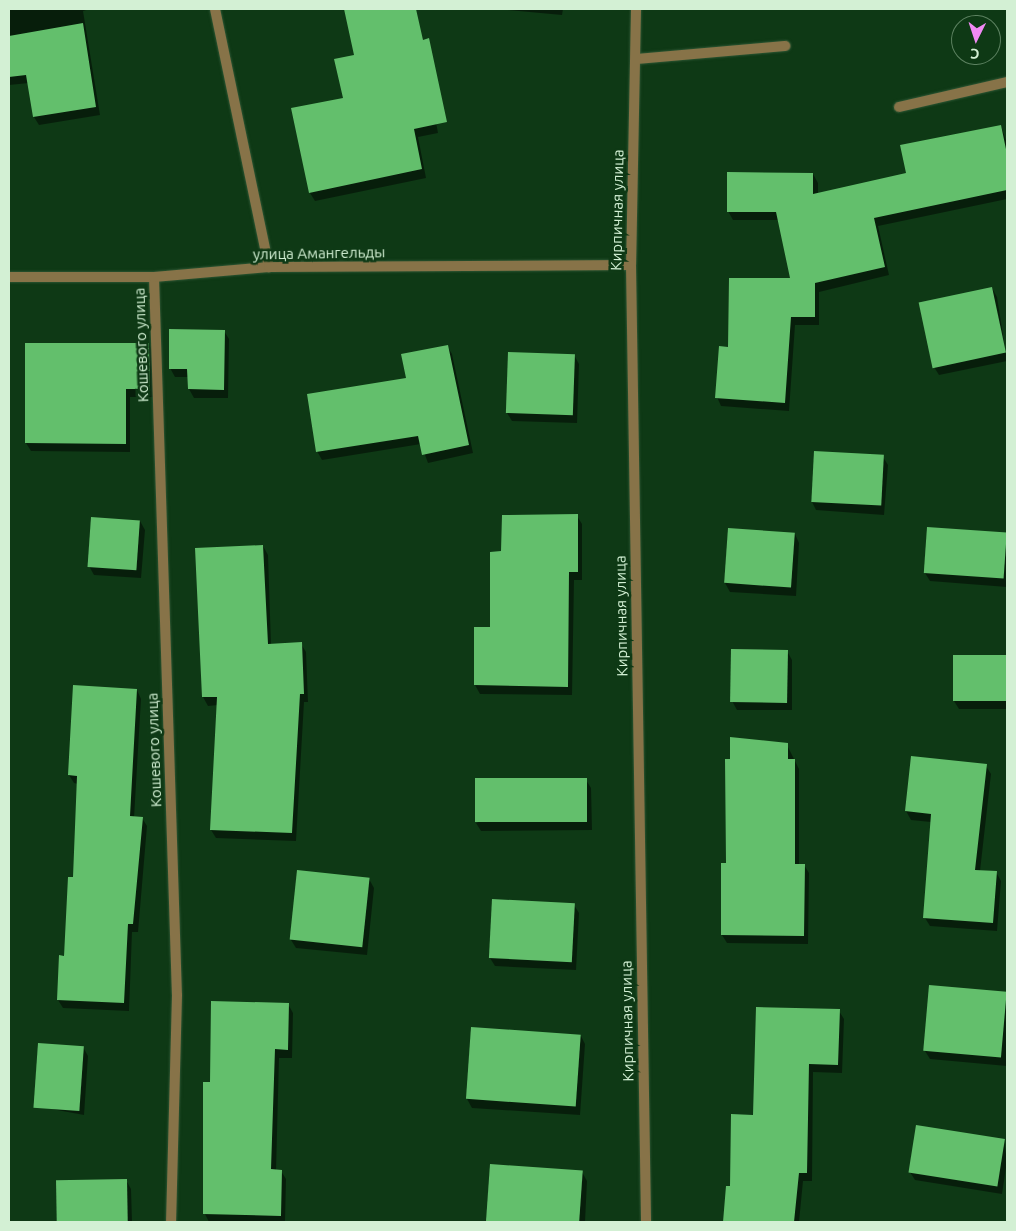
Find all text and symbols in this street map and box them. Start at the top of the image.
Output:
north arrow [951,15,1001,65]
text: С [970,46,980,62]
street label: Кирпичная улица [607,149,627,271]
street label: улица Амангельды [253,243,385,263]
street label: Кошевого улица [130,287,152,403]
street label: Кирпичная улица [611,555,631,677]
street label: Кошевого улица [143,692,165,808]
street label: Кирпичная улица [617,960,637,1082]

